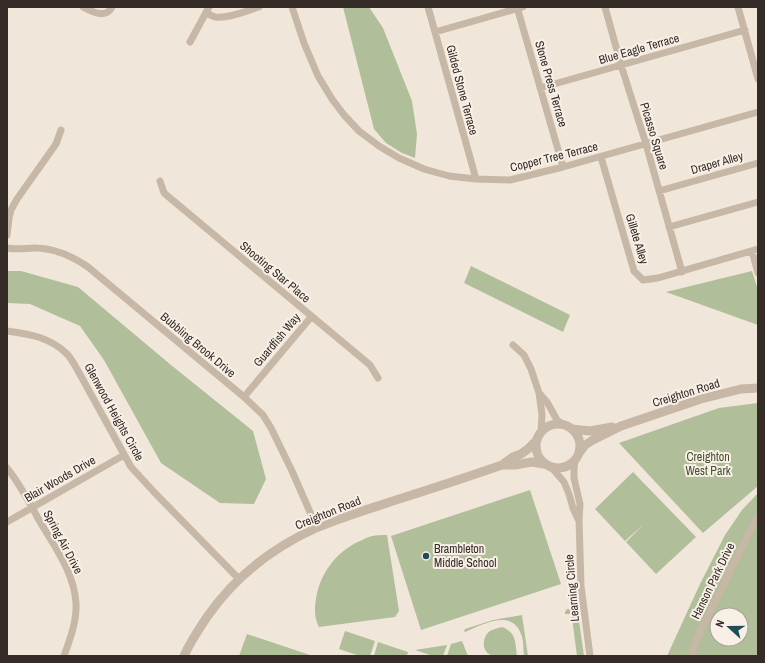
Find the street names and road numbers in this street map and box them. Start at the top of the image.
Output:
street label: Blue Eagle Terrace [597,30,681,68]
street label: Stone Press Terrace [531,39,571,129]
street label: Gilded Stone Terrace [442,43,482,137]
street label: Picasso Square [636,100,672,172]
street label: Copper Tree Terrace [508,138,600,176]
street label: Draper Alley [689,148,745,178]
street label: Gillete Alley [622,212,652,266]
street label: Shooting Star Place [236,238,314,306]
street label: Bubbling Brook Drive [157,309,239,381]
street label: Guardfish Way [250,310,304,370]
street label: Glenwood Heights Circle [80,360,148,464]
street label: Creighton Road [650,375,722,411]
street label: Blair Woods Drive [22,452,98,506]
street label: Creighton Road [293,493,363,533]
street label: Spring Air Drive [40,507,86,577]
street label: Hanson Park Drive [688,540,738,622]
street label: Learning Circle [561,554,583,622]

